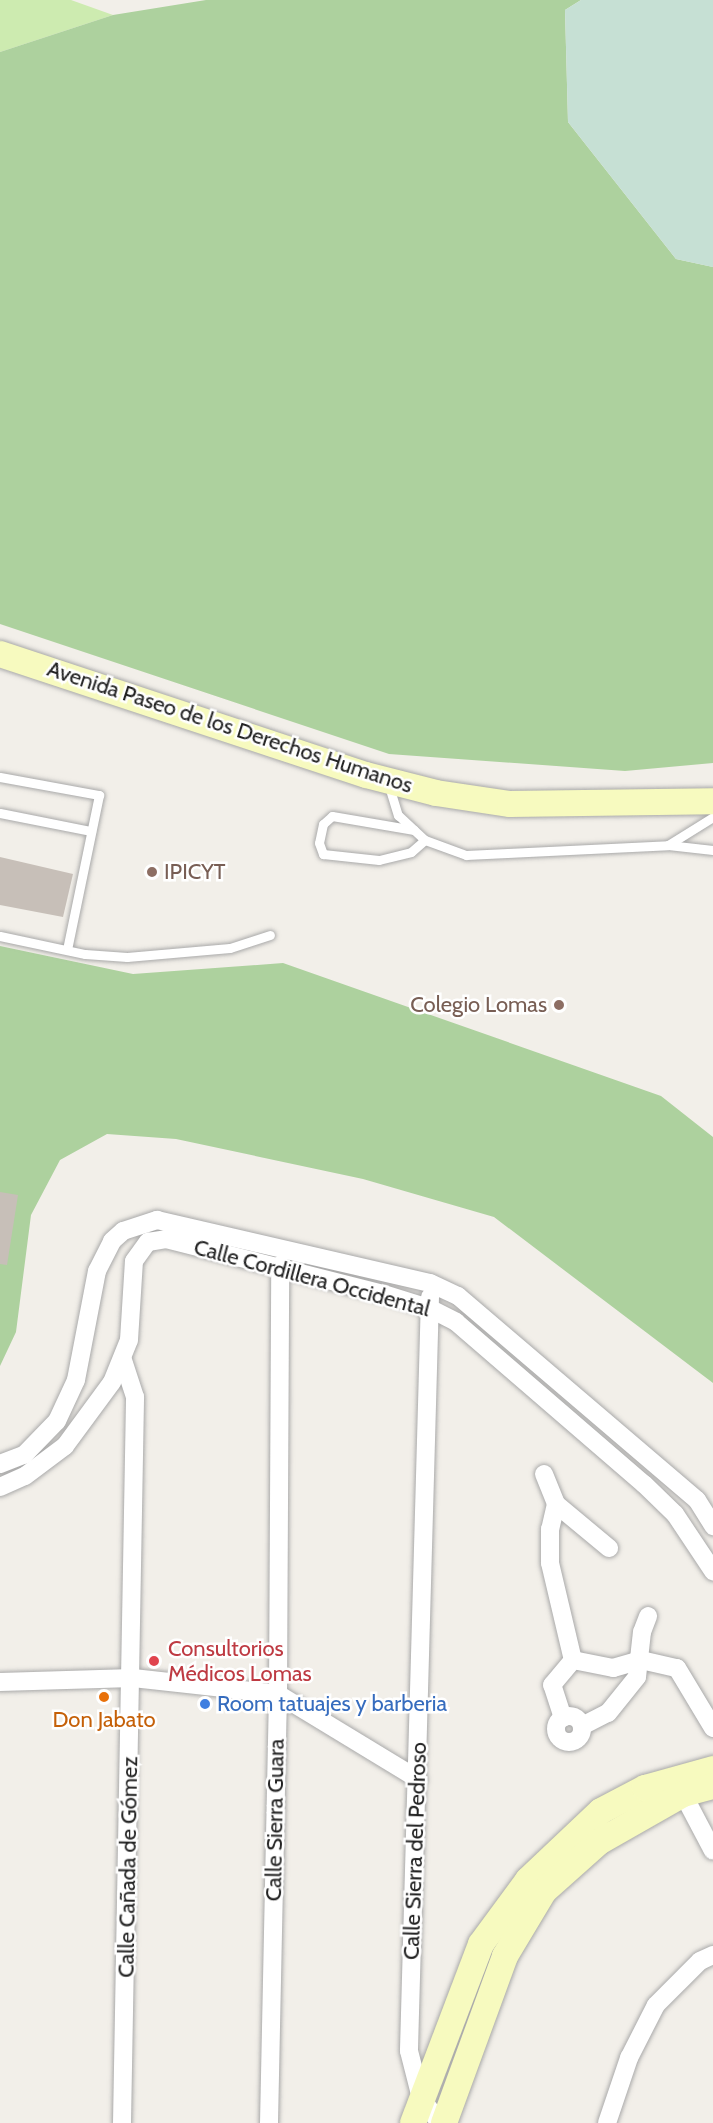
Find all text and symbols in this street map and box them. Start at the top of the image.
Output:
street label: Avenida Paseo de los Derechos Humanos [44,655,416,799]
place label: IPICYT [164,859,226,885]
marker: IPICYT [145,865,159,879]
place label: Colegio Lomas [410,992,547,1018]
marker: Colegio Lomas [552,998,566,1012]
street label: Calle Cordillera Occidental [191,1234,433,1322]
place label: Consultorios Médicos Lomas [168,1635,312,1687]
marker: Consultorios Médicos Lomas [145,1652,163,1670]
marker: Don Jabato [97,1690,111,1704]
place label: Room tatuajes y barberia [217,1691,447,1717]
marker: Room tatuajes y barberia [198,1697,212,1711]
place label: Don Jabato [52,1707,156,1733]
street label: Calle Sierra Guara [260,1738,290,1902]
street label: Calle Sierra del Pedroso [398,1742,432,1960]
street label: Calle Cañada de Gómez [113,1756,143,1978]

